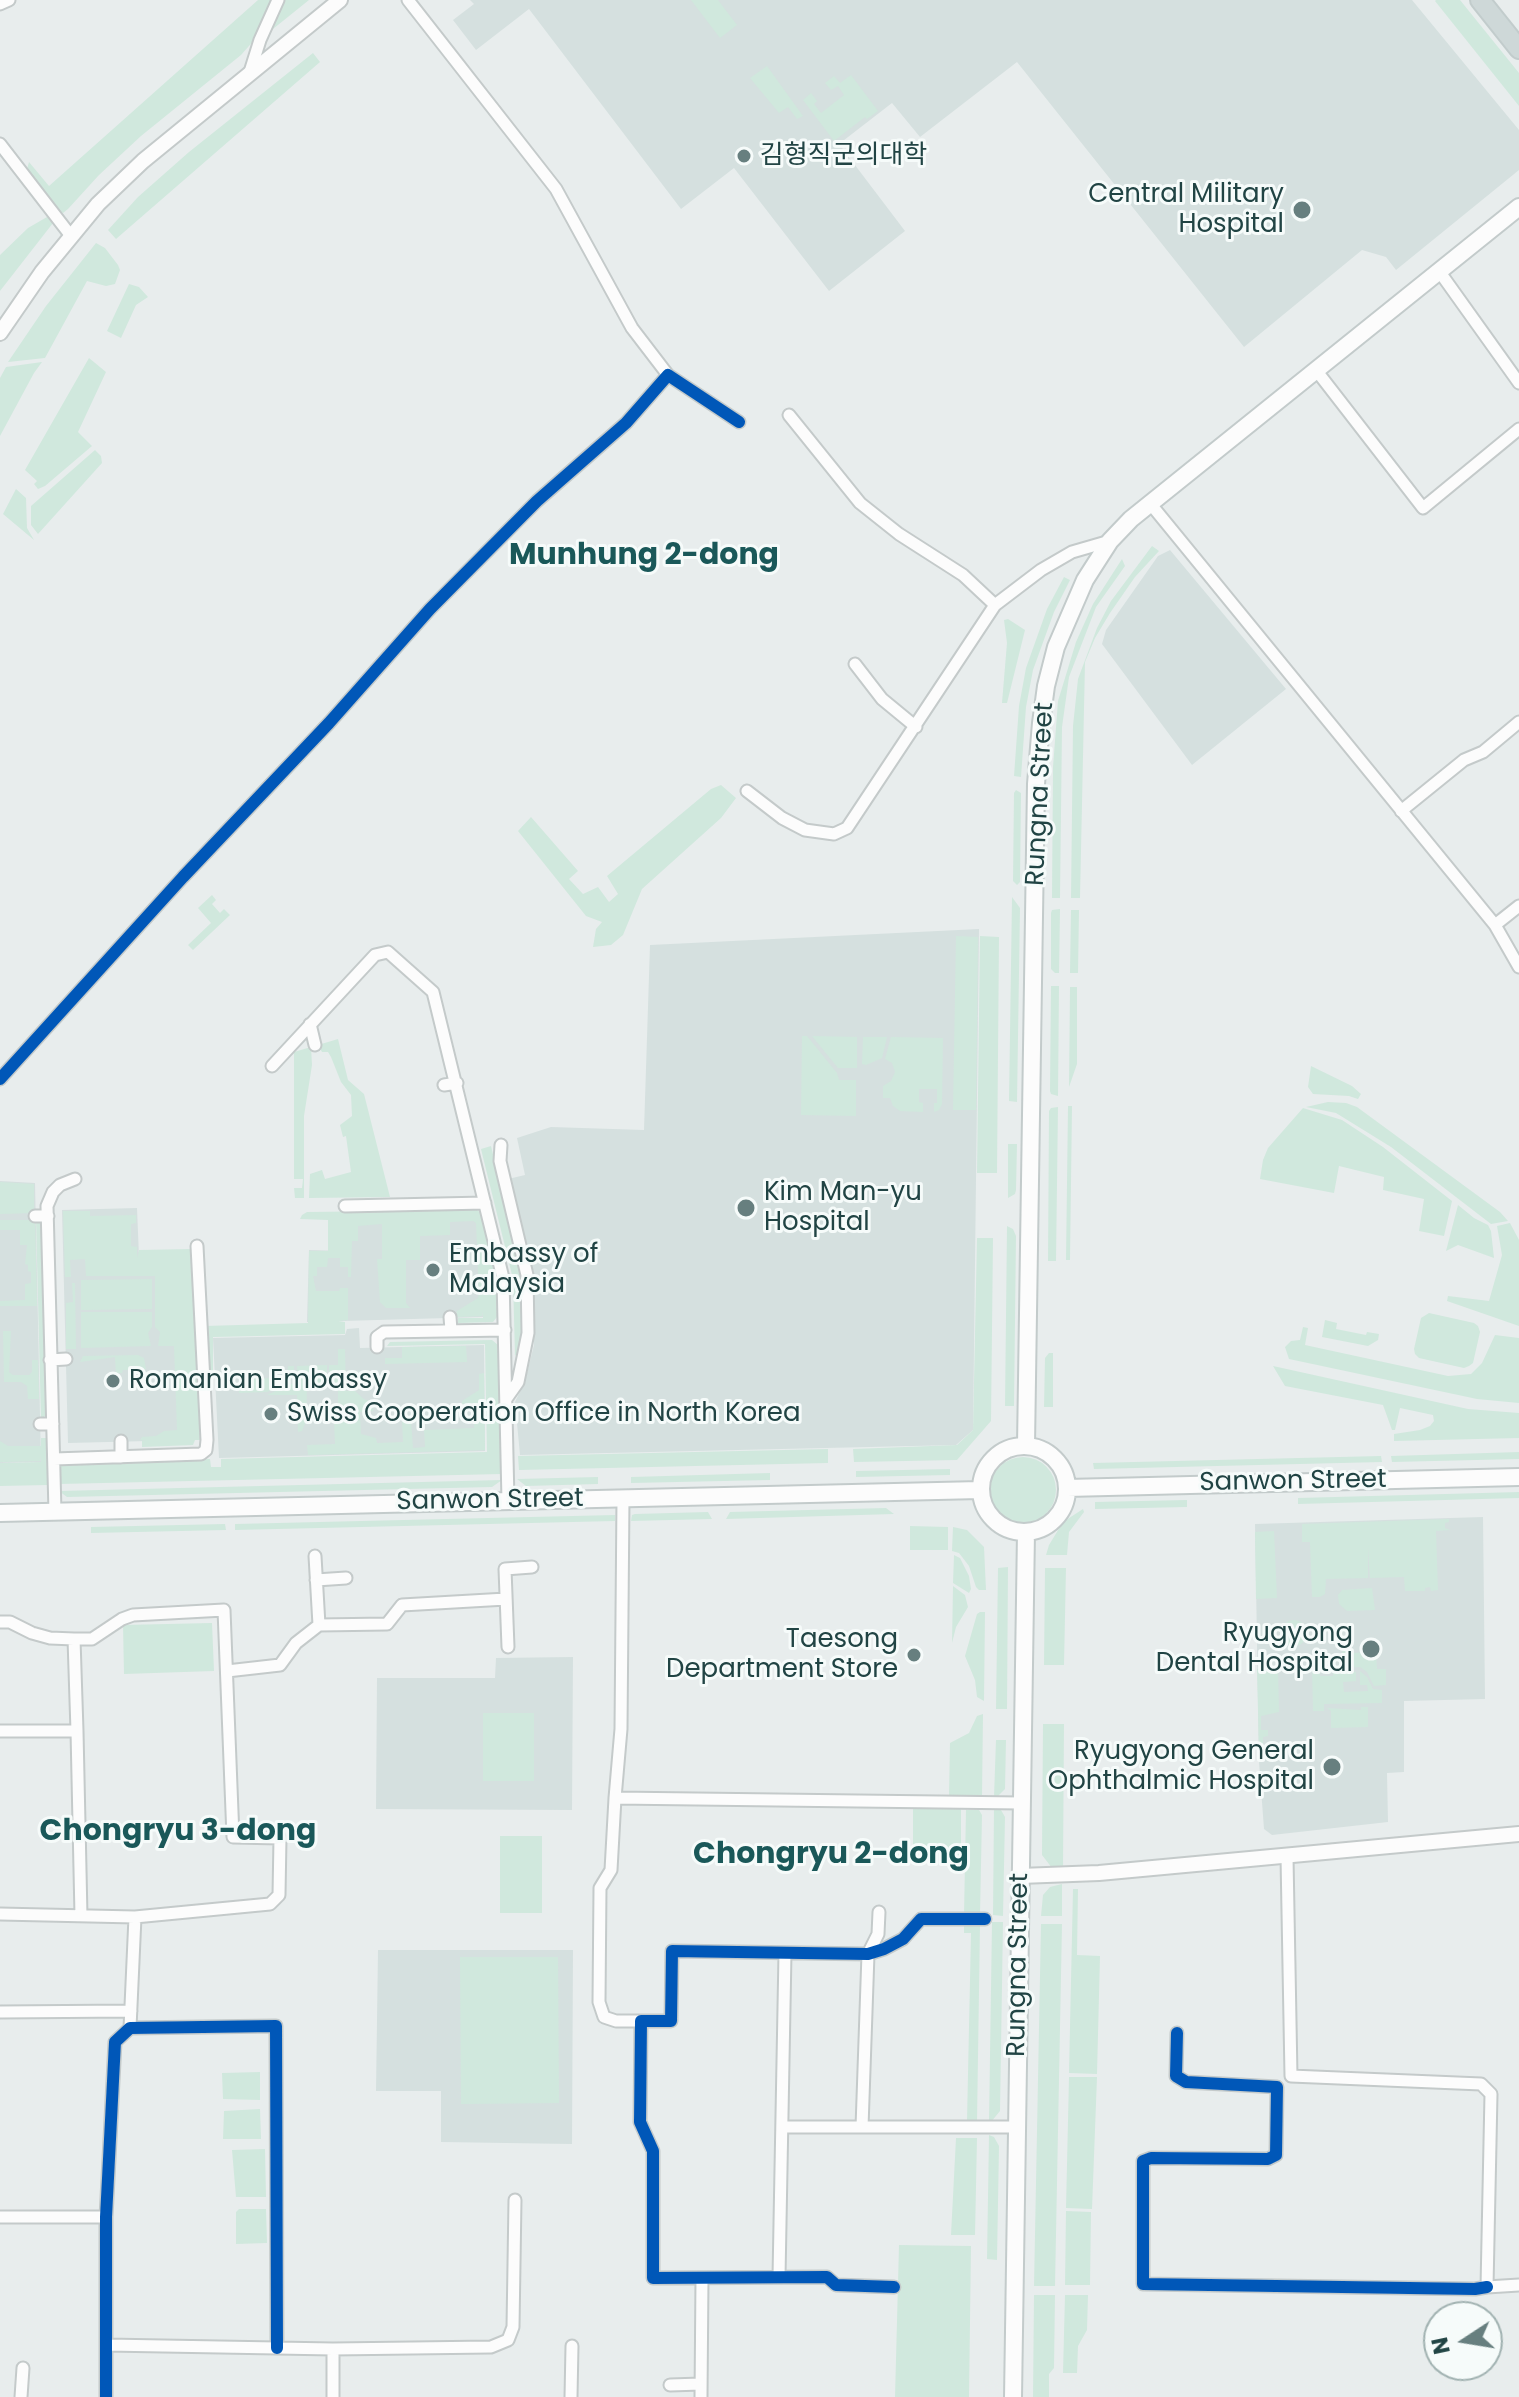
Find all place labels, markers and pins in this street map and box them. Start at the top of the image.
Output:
place label: 김형직군의대학 [760,140,927,172]
marker: 김형직군의대학 [735,147,753,165]
place label: Central Military Hospital [1088,179,1284,240]
marker: Central Military Hospital [1291,199,1313,221]
place label: Kim Man-yu Hospital [764,1177,922,1238]
marker: Kim Man-yu Hospital [735,1197,757,1219]
place label: Embassy of Malaysia [449,1239,598,1300]
marker: Embassy of Malaysia [424,1261,442,1279]
place label: Romanian Embassy [129,1365,387,1397]
marker: Romanian Embassy [104,1372,122,1390]
place label: Swiss Cooperation Office in North Korea [287,1398,800,1430]
marker: Swiss Cooperation Office in North Korea [262,1405,280,1423]
place label: Ryugyong Dental Hospital [1156,1618,1353,1680]
place label: Taesong Department Store [666,1624,898,1686]
marker: Ryugyong Dental Hospital [1360,1638,1382,1660]
marker: Taesong Department Store [905,1646,923,1664]
place label: Ryugyong General Ophthalmic Hospital [1048,1736,1314,1798]
marker: Ryugyong General Ophthalmic Hospital [1321,1756,1343,1778]

